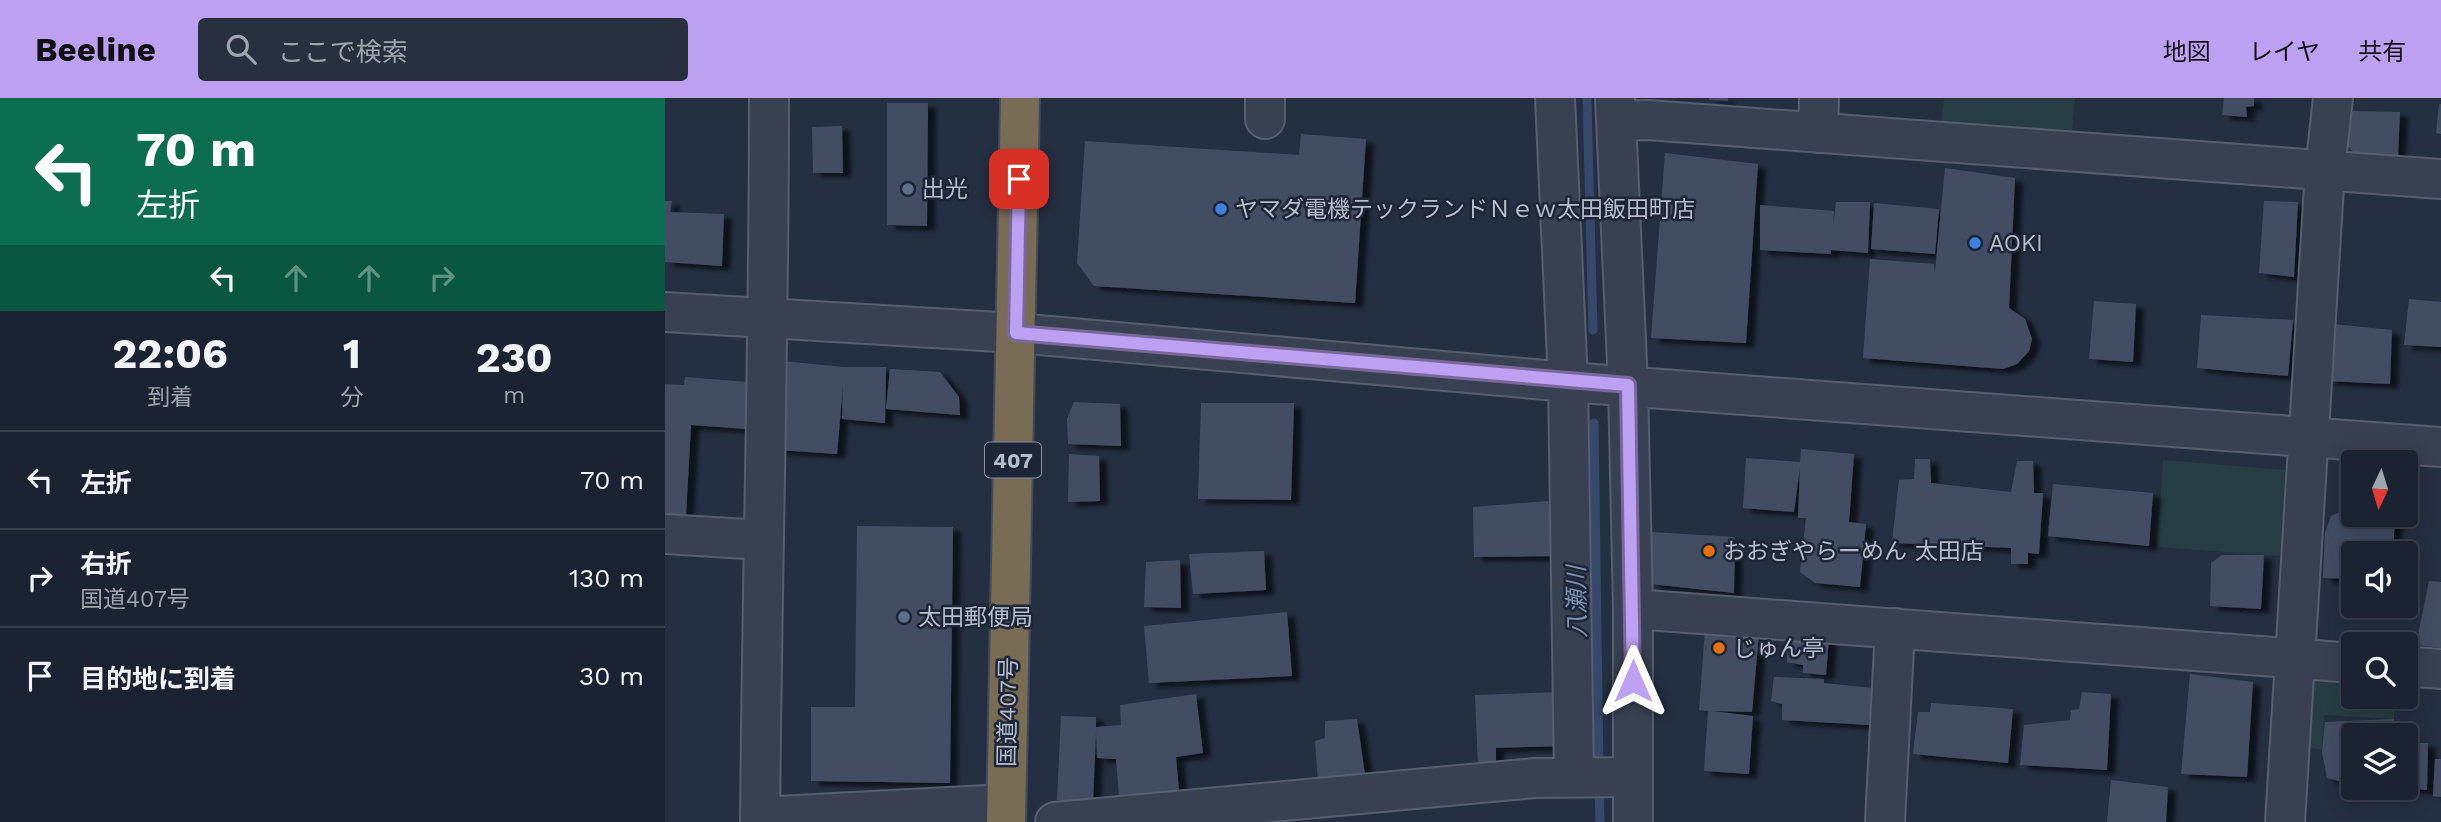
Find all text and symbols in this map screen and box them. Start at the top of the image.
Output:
search box [198,18,688,81]
text: Beeline [35,30,156,69]
icon: search [222,30,260,68]
text: ここで検索 [278,37,408,67]
text: 地図 [2163,38,2211,66]
text: レイヤ [2249,38,2320,66]
text: 共有 [2358,38,2406,66]
text: 70 m [136,120,256,178]
icon: left [21,126,112,217]
pin [989,149,1049,209]
icon: arrive [1000,160,1038,198]
place label: 出光 [922,176,968,203]
marker: 出光 [900,181,916,197]
text: 左折 [136,186,200,224]
place label: ヤマダ電機テックランドＮｅｗ太田飯田町店 [1235,196,1695,223]
marker: ヤマダ電機テックランドＮｅｗ太田飯田町店 [1213,201,1229,217]
place label: AOKI [1989,230,2043,257]
marker: AOKI [1967,235,1983,251]
icon: left [204,259,242,297]
icon: ahead [277,259,315,297]
icon: ahead [350,259,388,297]
icon: right [423,259,461,297]
text: 22:06 [112,329,228,378]
text: 1 [343,329,361,378]
text: 230 [476,333,553,382]
text: m [503,382,525,409]
text: 到着 [147,384,193,411]
text: 分 [340,384,363,411]
road number: 407 [985,442,1041,478]
north arrow [2341,450,2419,527]
map controls [2341,450,2418,800]
icon: left [21,461,59,499]
text: 70 m [580,465,644,495]
text: 左折 [80,468,132,498]
place label: おおぎやらーめん 太田店 [1723,538,1984,565]
button: sound [2341,541,2418,618]
marker: おおぎやらーめん 太田店 [1701,543,1717,559]
text: 右折 [80,549,132,579]
icon: right [21,559,59,597]
text: 130 m [569,563,644,593]
water label: 八瀬川 [1562,563,1592,638]
text: 国道407号 [80,586,190,613]
place label: 太田郵便局 [918,604,1033,631]
marker: 太田郵便局 [896,609,912,625]
button: search [2341,632,2418,709]
place label: じゅん亭 [1733,635,1825,662]
marker: じゅん亭 [1711,640,1727,656]
position arrow [1596,644,1670,718]
icon: arrive [21,657,59,695]
street label: 国道407号 [994,657,1022,767]
text: 30 m [579,661,644,691]
text: 目的地に到着 [80,664,236,694]
button: layers [2341,723,2418,800]

